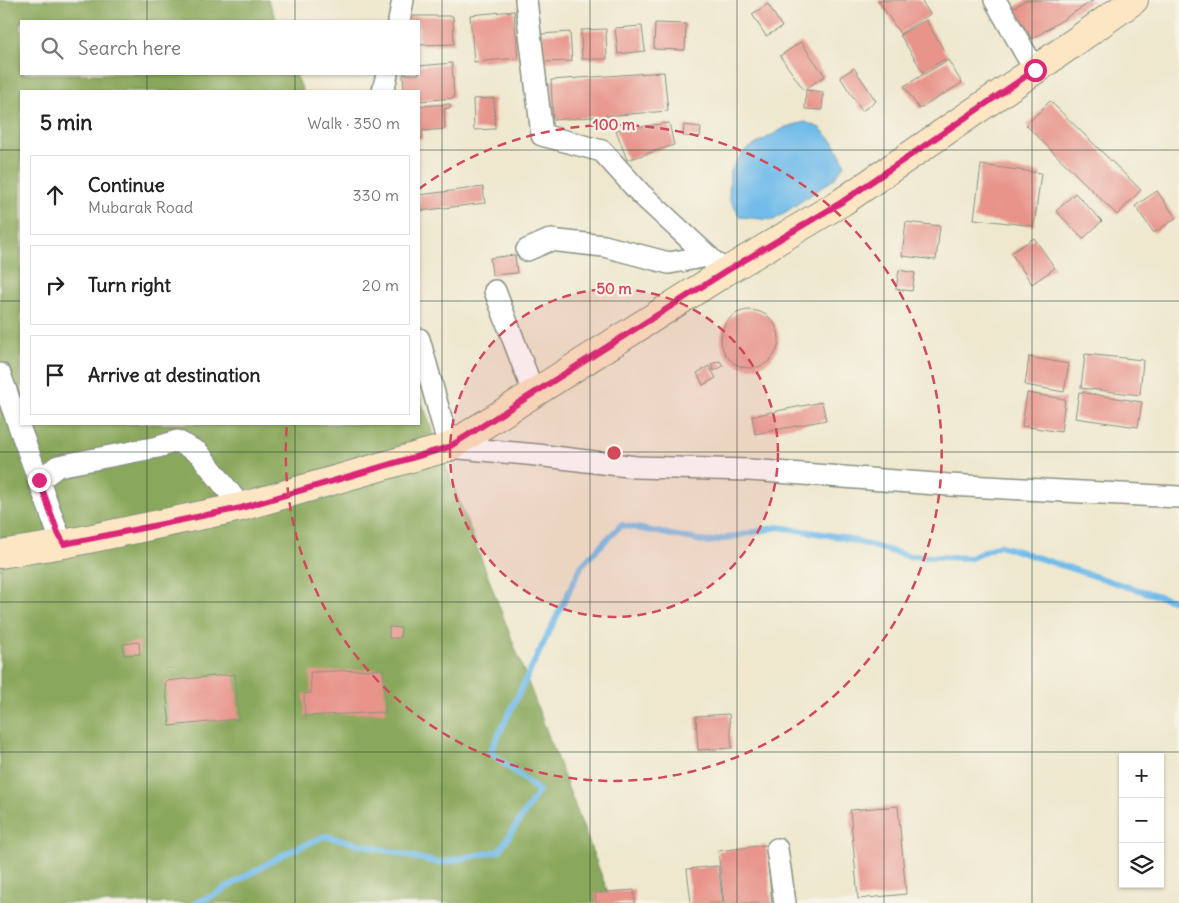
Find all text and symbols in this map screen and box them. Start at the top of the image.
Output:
search box [20,20,420,75]
icon: search [38,34,66,62]
text: Search here [78,36,181,60]
route start [1024,59,1047,82]
text: 5 min [40,109,92,136]
text: Walk · 350 m [307,113,400,133]
text: 100 m [593,115,635,134]
text: Continue [88,173,165,197]
icon: ahead [41,181,69,209]
text: 330 m [352,185,399,205]
text: Mubarak Road [88,197,193,217]
icon: right [41,271,69,299]
text: Turn right [88,273,171,297]
text: 20 m [362,275,399,295]
text: 50 m [596,279,632,298]
icon: arrive [41,361,69,389]
text: Arrive at destination [88,363,261,387]
centre of rings [605,444,623,462]
route end [28,469,51,492]
map controls [1119,753,1164,888]
button: + [1119,753,1164,798]
button: − [1119,798,1164,843]
button: layers [1119,843,1164,888]

